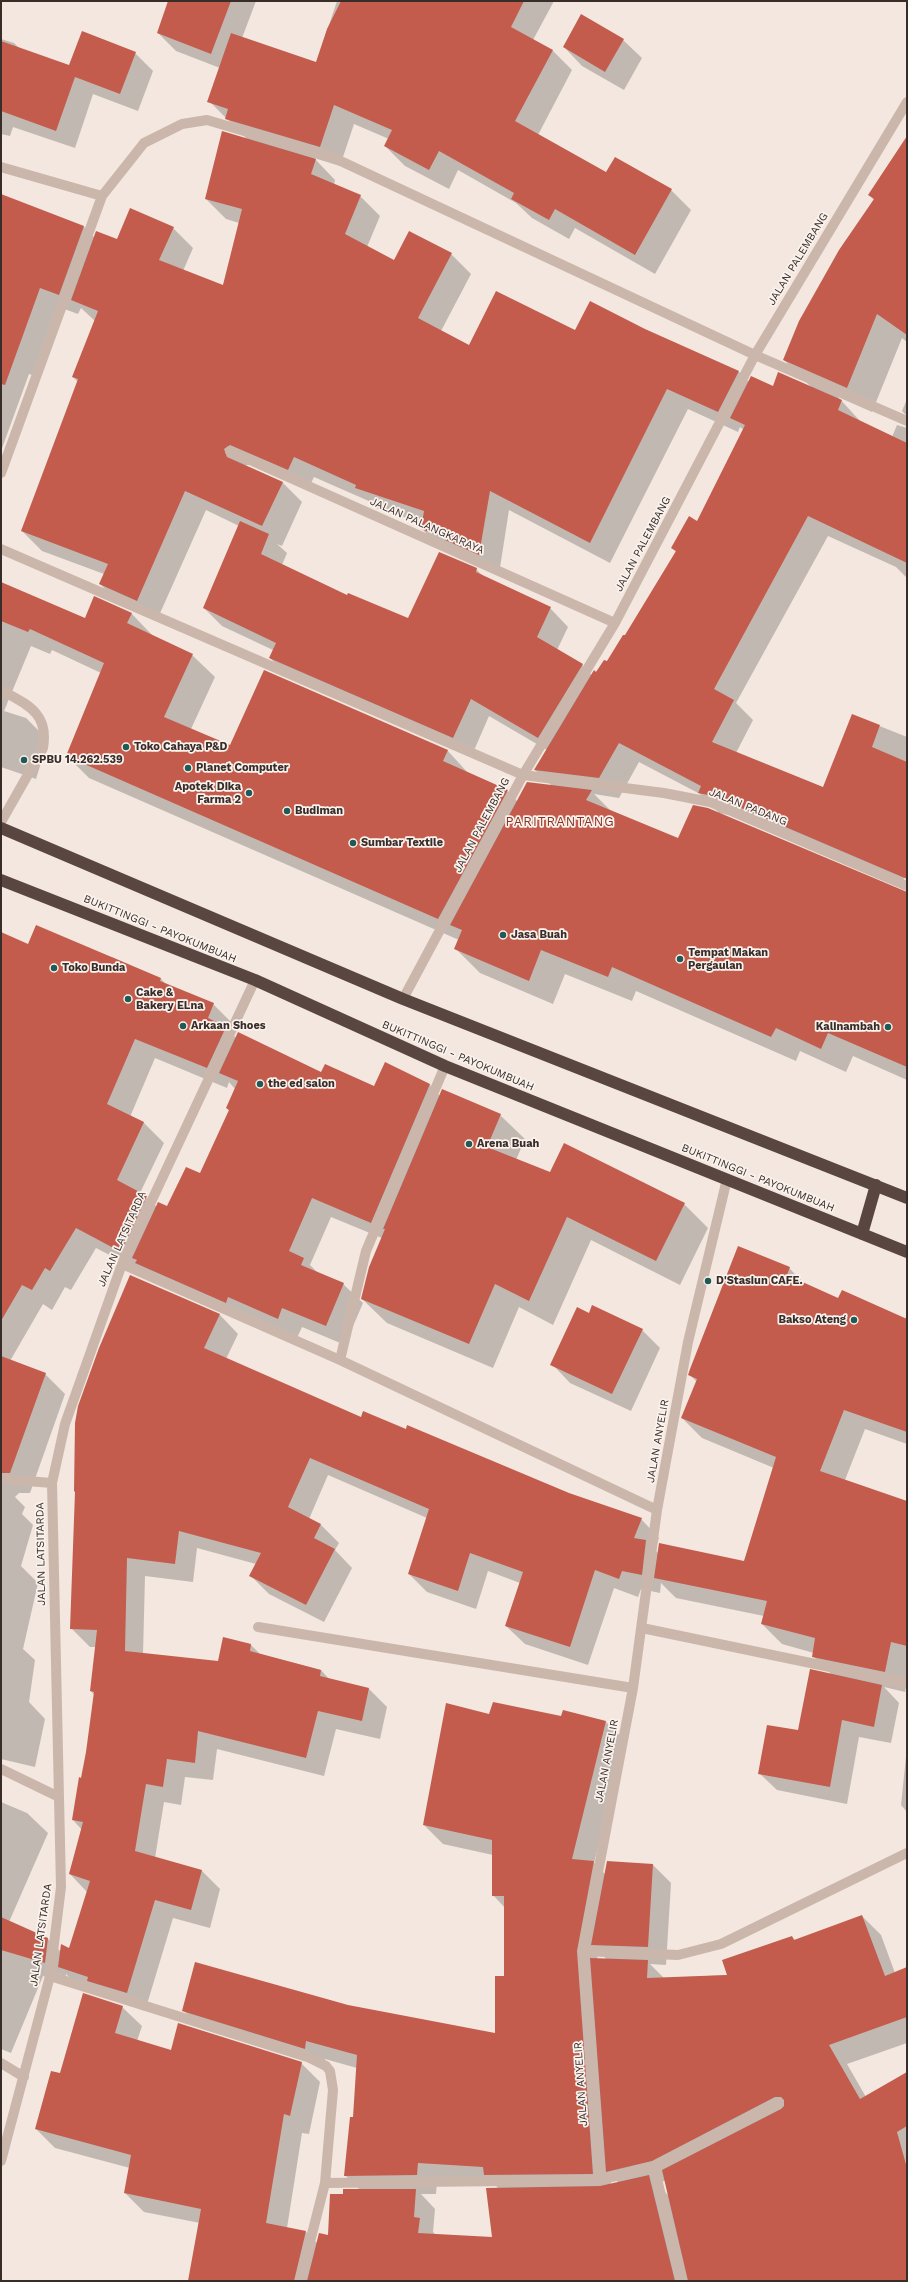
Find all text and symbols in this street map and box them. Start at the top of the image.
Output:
street label: JALAN PALEMBANG [765,210,831,308]
street label: JALAN PALEMBANG [612,494,674,594]
street label: JALAN PALANGKARAYA [368,495,486,557]
place label: Toko Cahaya P&D [134,740,227,754]
marker: Toko Cahaya P&D [121,742,131,752]
place label: SPBU 14.262.539 [32,753,123,767]
marker: SPBU 14.262.539 [19,755,29,765]
place label: Planet Computer [196,761,289,775]
marker: Planet Computer [183,763,193,773]
street label: JALAN PALEMBANG [451,775,513,875]
place label: Apotek Dika Farma 2 [175,780,241,806]
street label: JALAN PADANG [707,785,789,829]
marker: Apotek Dika Farma 2 [244,788,254,798]
place label: Budiman [295,804,343,818]
marker: Budiman [282,806,292,816]
district label: PARITRANTANG [505,814,615,830]
place label: Sumbar Textile [361,836,443,850]
marker: Sumbar Textile [348,838,358,848]
street label: BUKITTINGGI - PAYOKUMBUAH [82,892,238,966]
place label: Jasa Buah [511,928,567,942]
marker: Jasa Buah [498,930,508,940]
place label: Tempat Makan Pergaulan [688,946,768,972]
marker: Tempat Makan Pergaulan [675,954,685,964]
place label: Toko Bunda [62,961,125,975]
marker: Toko Bunda [49,963,59,973]
place label: Cake & Bakery ELna [136,986,204,1012]
marker: Cake & Bakery ELna [123,994,133,1004]
street label: BUKITTINGGI - PAYOKUMBUAH [380,1018,536,1094]
place label: Arkaan Shoes [191,1019,266,1033]
place label: Kalinambah [816,1020,880,1034]
marker: Arkaan Shoes [178,1021,188,1031]
marker: Kalinambah [883,1022,893,1032]
place label: the ed salon [268,1077,335,1091]
marker: the ed salon [255,1079,265,1089]
place label: Arena Buah [477,1137,539,1151]
marker: Arena Buah [464,1139,474,1149]
street label: BUKITTINGGI - PAYOKUMBUAH [680,1141,836,1215]
street label: JALAN LATSITARDA [95,1189,149,1289]
place label: D'Stasiun CAFE. [716,1274,803,1288]
marker: D'Stasiun CAFE. [703,1276,713,1286]
place label: Bakso Ateng [778,1313,846,1327]
marker: Bakso Ateng [849,1315,859,1325]
street label: JALAN ANYELIR [644,1398,672,1484]
street label: JALAN LATSITARDA [33,1502,49,1606]
street label: JALAN ANYELIR [592,1718,622,1804]
street label: JALAN LATSITARDA [27,1883,55,1987]
street label: JALAN ANYELIR [571,2041,591,2127]

